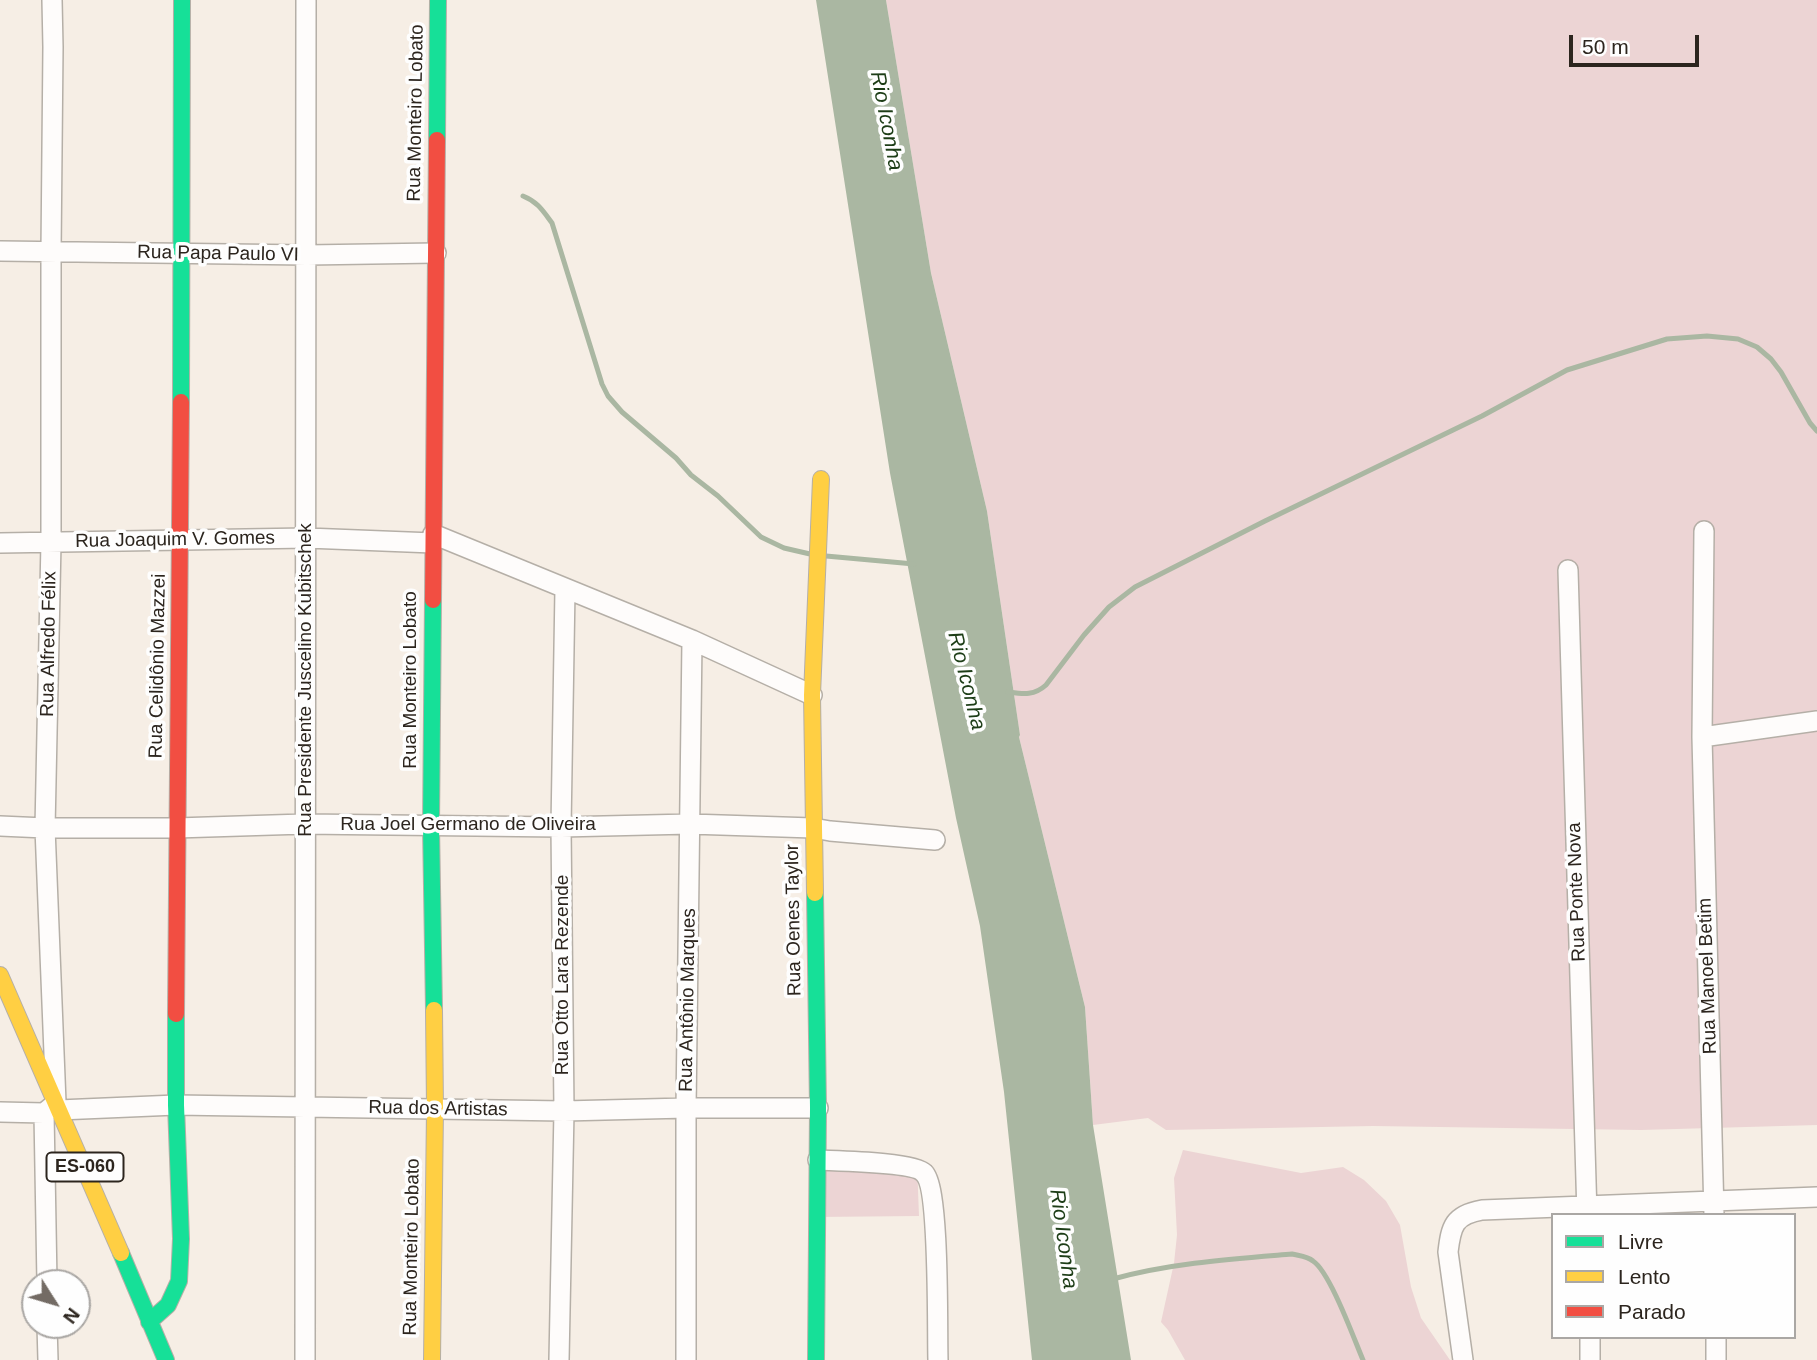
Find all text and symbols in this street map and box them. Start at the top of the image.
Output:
scale bar [1572,21,1702,65]
street label: Rua Monteiro Lobato [403,24,429,202]
text: 50 m [1582,35,1629,58]
water label: Rio Iconha [864,69,908,173]
street label: Rua Papa Paulo VI [137,241,299,267]
street label: Rua Presidente Juscelino Kubitschek [295,523,317,837]
street label: Rua Joaquim V. Gomes [75,527,275,553]
street label: Rua Alfredo Félix [36,571,62,717]
street label: Rua Celidônio Mazzei [145,573,171,759]
street label: Rua Monteiro Lobato [400,591,422,769]
water label: Rio Iconha [942,629,990,733]
street label: Rua Joel Germano de Oliveira [340,814,596,836]
street label: Rua Ponte Nova [1563,822,1591,962]
street label: Rua Oenes Taylor [781,844,807,996]
street label: Rua Otto Lara Rezende [552,875,574,1075]
street label: Rua Manoel Betim [1694,898,1722,1054]
street label: Rua Antônio Marques [675,908,701,1092]
street label: Rua dos Artistas [368,1096,508,1122]
road number: ES-060 [46,1152,124,1182]
street label: Rua Monteiro Lobato [399,1158,425,1336]
water label: Rio Iconha [1044,1188,1082,1290]
legend [1551,1213,1796,1339]
text: Livre [1618,1230,1664,1253]
text: Lento [1618,1265,1671,1288]
north arrow [21,1269,91,1339]
text: Parado [1618,1300,1686,1323]
text: N [59,1304,84,1328]

